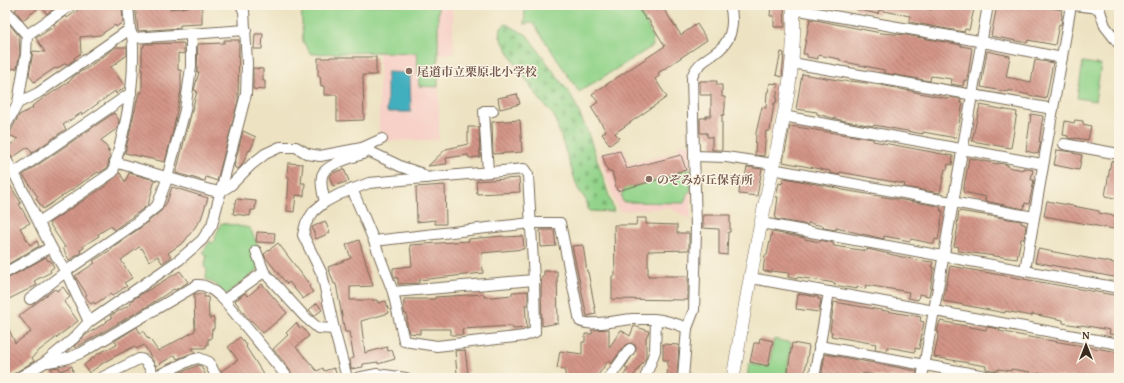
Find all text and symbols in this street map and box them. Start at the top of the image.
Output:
place label: 尾道市立栗原北小学校 [417,63,537,80]
marker: 尾道市立栗原北小学校 [404,66,414,76]
place label: のぞみが丘保育所 [657,171,753,188]
marker: のぞみが丘保育所 [644,174,654,184]
north arrow [1066,325,1106,365]
text: N [1082,327,1090,343]

